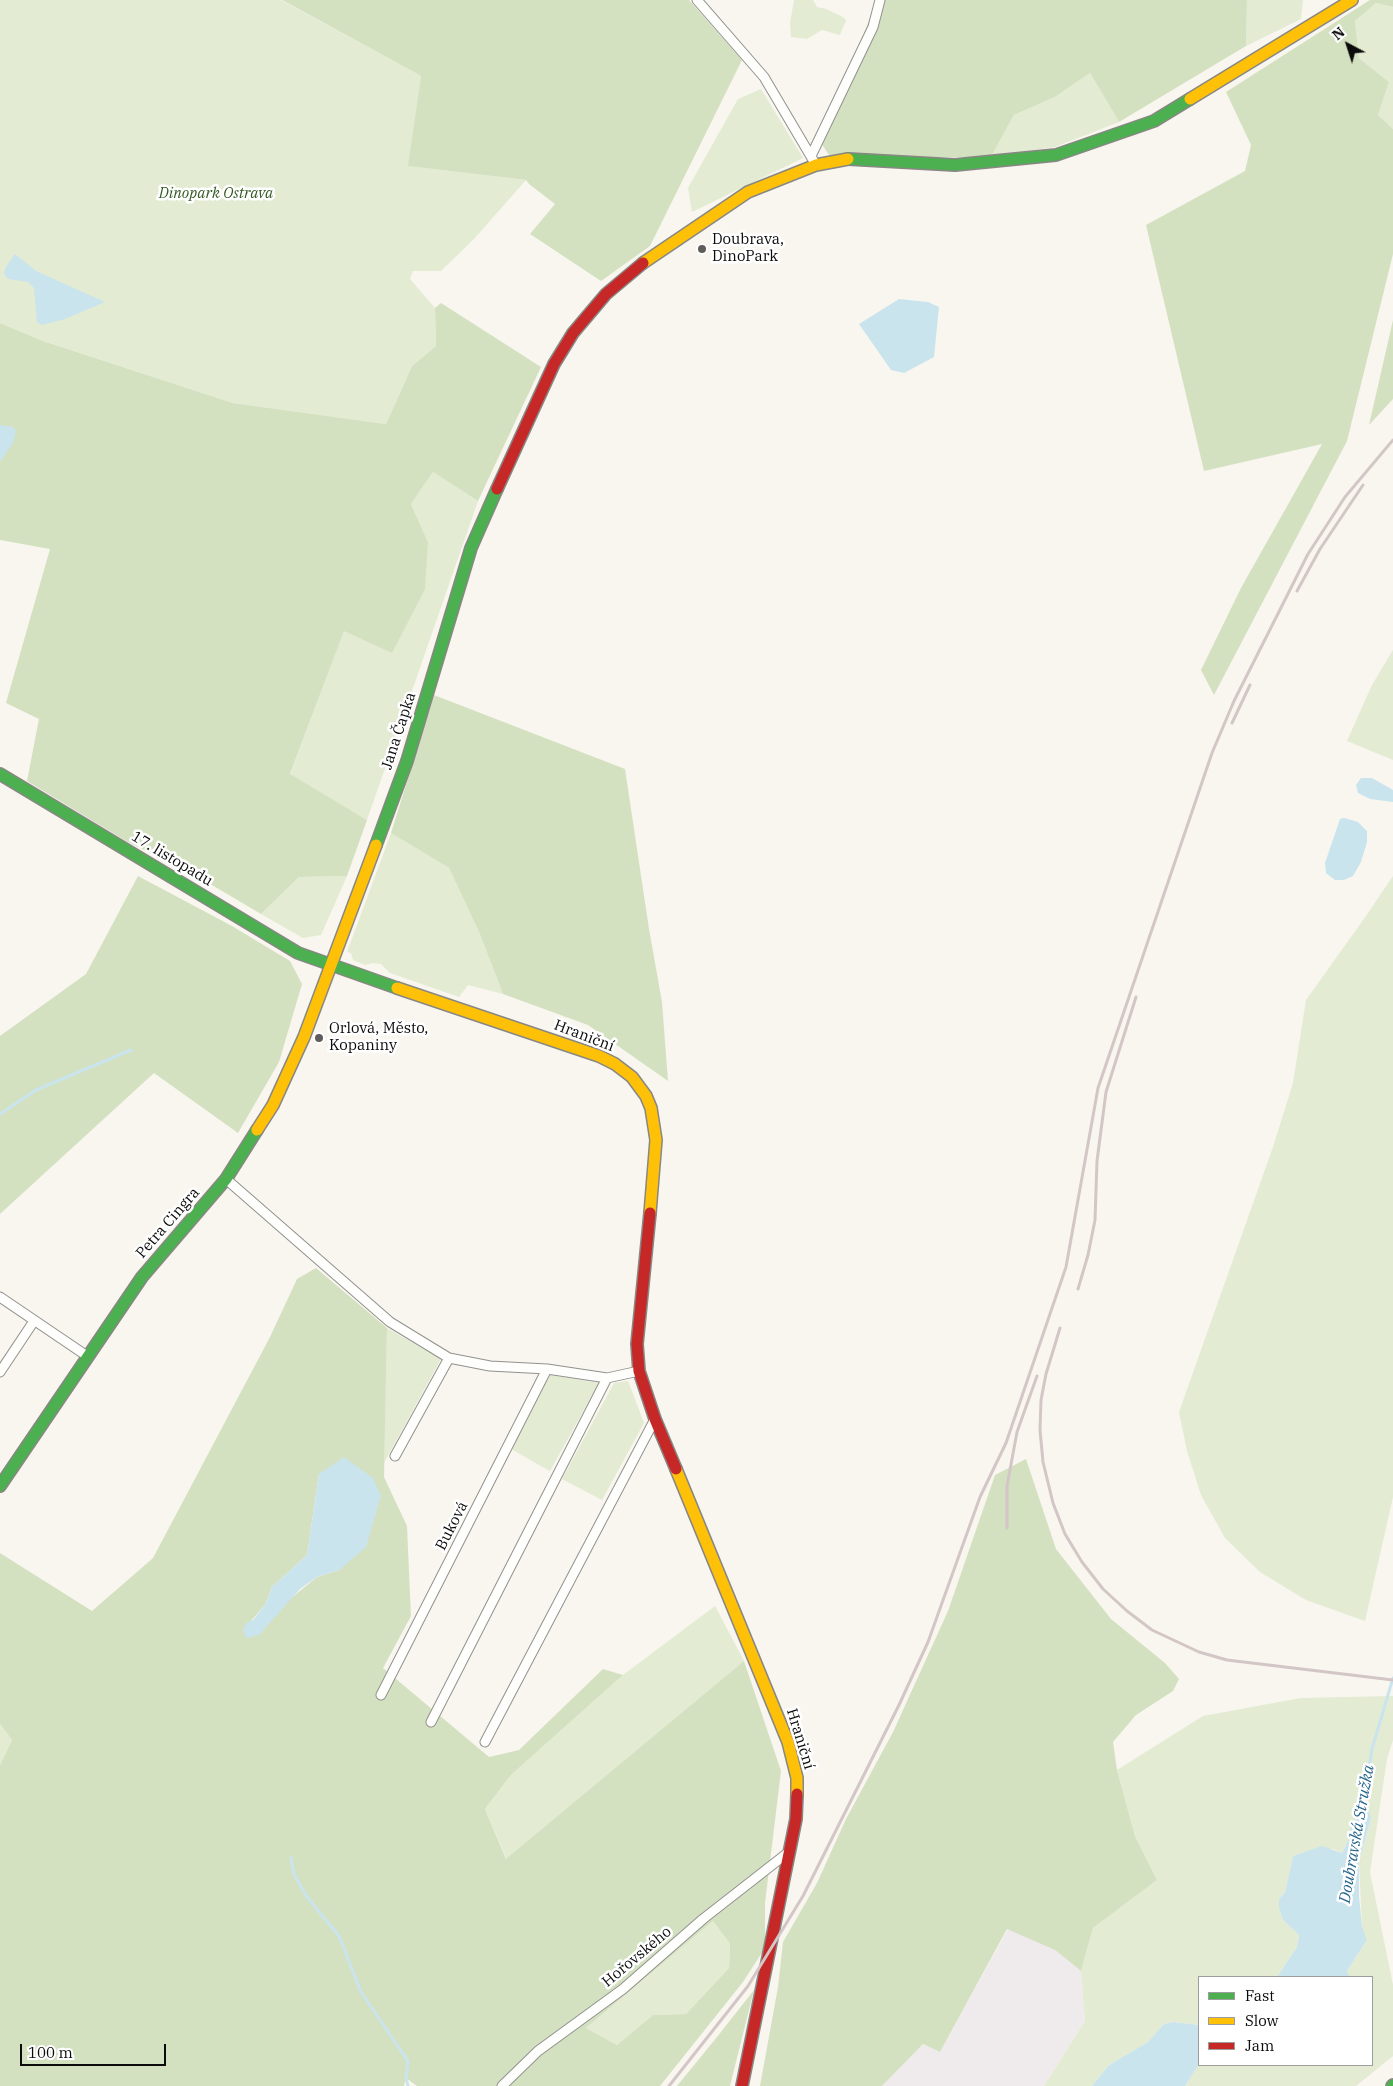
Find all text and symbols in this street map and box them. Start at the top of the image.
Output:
north arrow [1323,20,1373,70]
text: N [1328,23,1348,44]
park label: Dinopark Ostrava [159,185,273,203]
place label: Doubrava, DinoPark [712,231,784,266]
marker: Doubrava, DinoPark [696,243,708,255]
street label: Jana Čapka [378,690,420,772]
street label: 17. listopadu [128,828,216,890]
street label: Hraniční [551,1016,617,1056]
place label: Orlová, Město, Kopaniny [329,1020,428,1055]
marker: Orlová, Město, Kopaniny [313,1032,325,1044]
street label: Petra Cingra [132,1184,204,1262]
street label: Buková [432,1499,472,1553]
street label: Hraniční [782,1706,818,1772]
water label: Doubravská Stružka [1335,1763,1379,1905]
street label: Hořovského [599,1923,675,1991]
legend [1198,1976,1373,2066]
text: Fast [1245,1986,1275,2005]
text: Slow [1245,2011,1278,2030]
scale bar [22,2034,169,2066]
text: Jam [1245,2036,1274,2055]
text: 100 m [28,2043,73,2062]

